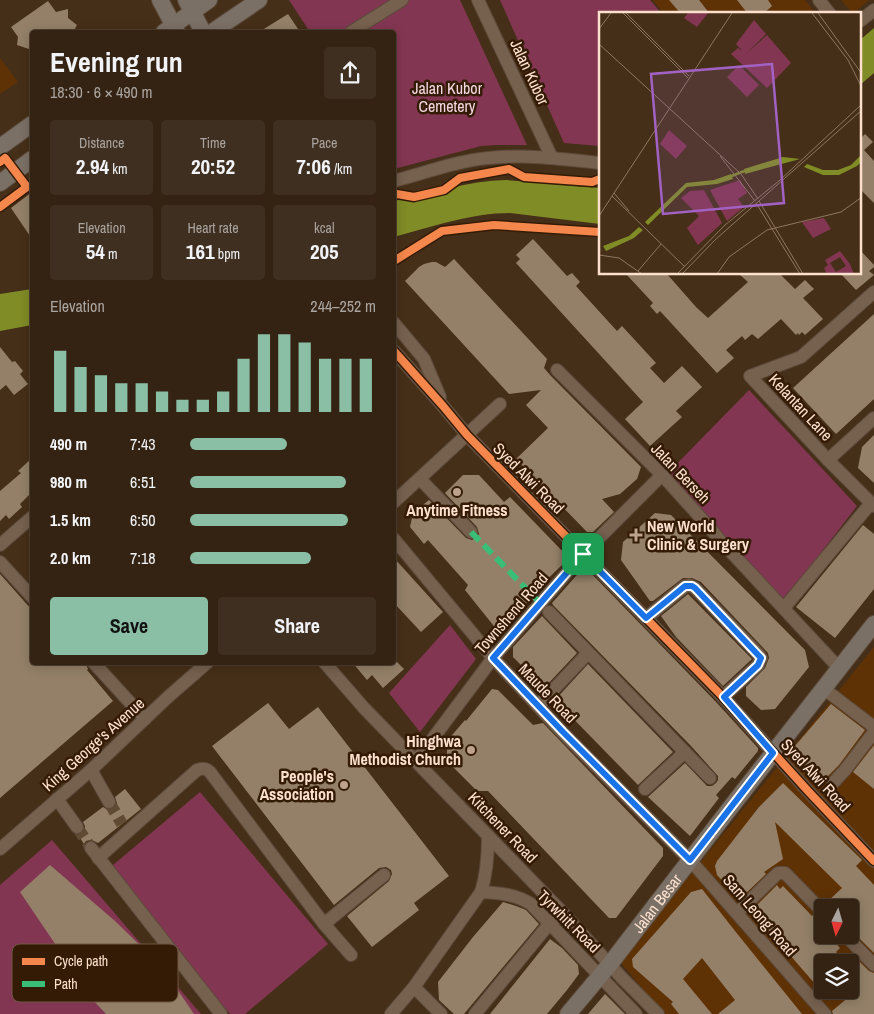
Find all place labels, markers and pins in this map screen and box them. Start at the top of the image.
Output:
marker: Anytime Fitness [451,486,463,498]
place label: Anytime Fitness [406,499,508,521]
place label: New World Clinic & Surgery [647,515,750,555]
marker: New World Clinic & Surgery [629,528,643,542]
pin [562,533,604,575]
place label: Hinghwa Methodist Church [349,730,462,770]
marker: Hinghwa Methodist Church [465,744,477,756]
place label: People's Association [260,765,334,805]
marker: People's Association [338,779,350,791]

